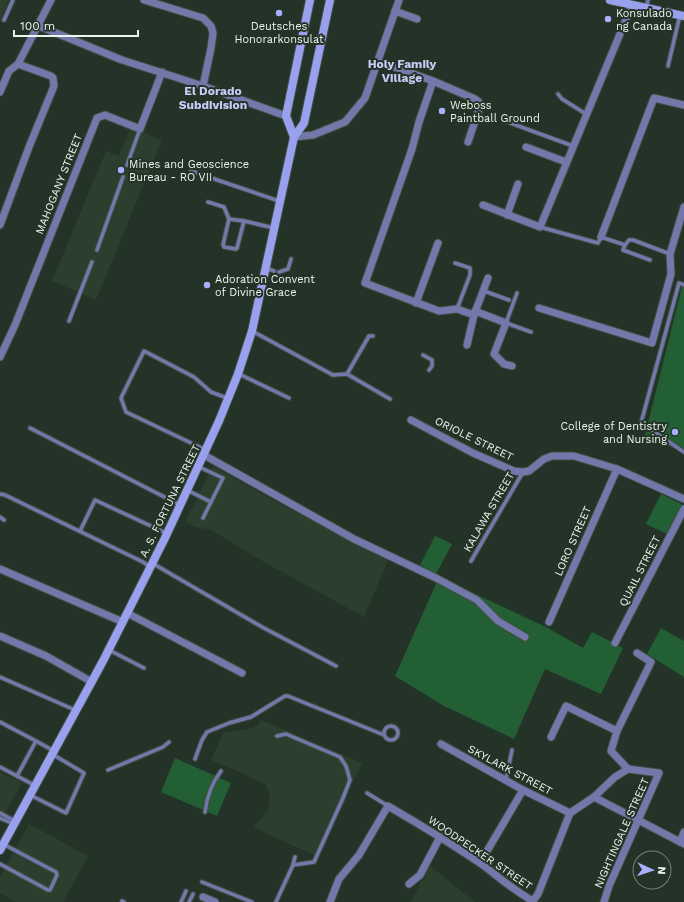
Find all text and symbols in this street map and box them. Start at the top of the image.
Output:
place label: Konsulado ng Canada [616,7,672,33]
marker: Deutsches Honorarkonsulat [274,8,284,18]
scale bar [14,12,138,38]
marker: Konsulado ng Canada [603,14,613,24]
text: 100 m [20,19,55,33]
place label: Deutsches Honorarkonsulat [234,20,324,46]
district label: Holy Family Village [368,57,437,85]
district label: El Dorado Subdivision [179,84,247,112]
place label: Weboss Paintball Ground [450,99,540,125]
marker: Weboss Paintball Ground [437,106,447,116]
street label: MAHOGANY STREET [33,132,85,236]
place label: Mines and Geoscience Bureau - RO VII [129,158,249,184]
marker: Mines and Geoscience Bureau - RO VII [116,165,126,175]
place label: Adoration Convent of Divine Grace [215,273,315,299]
marker: Adoration Convent of Divine Grace [202,280,212,290]
street label: ORIOLE STREET [433,414,516,464]
place label: College of Dentistry and Nursing [561,420,667,446]
marker: College of Dentistry and Nursing [670,427,680,437]
street label: A. S. FORTUNA STREET [137,442,203,560]
street label: KALAWA STREET [461,469,517,554]
street label: LORO STREET [552,504,594,578]
street label: QUAIL STREET [617,533,664,609]
street label: SKYLARK STREET [466,742,555,798]
street label: NIGHTINGALE STREET [592,776,652,890]
street label: WOODPECKER STREET [426,813,535,893]
north arrow [632,850,672,890]
text: N [655,866,668,875]

